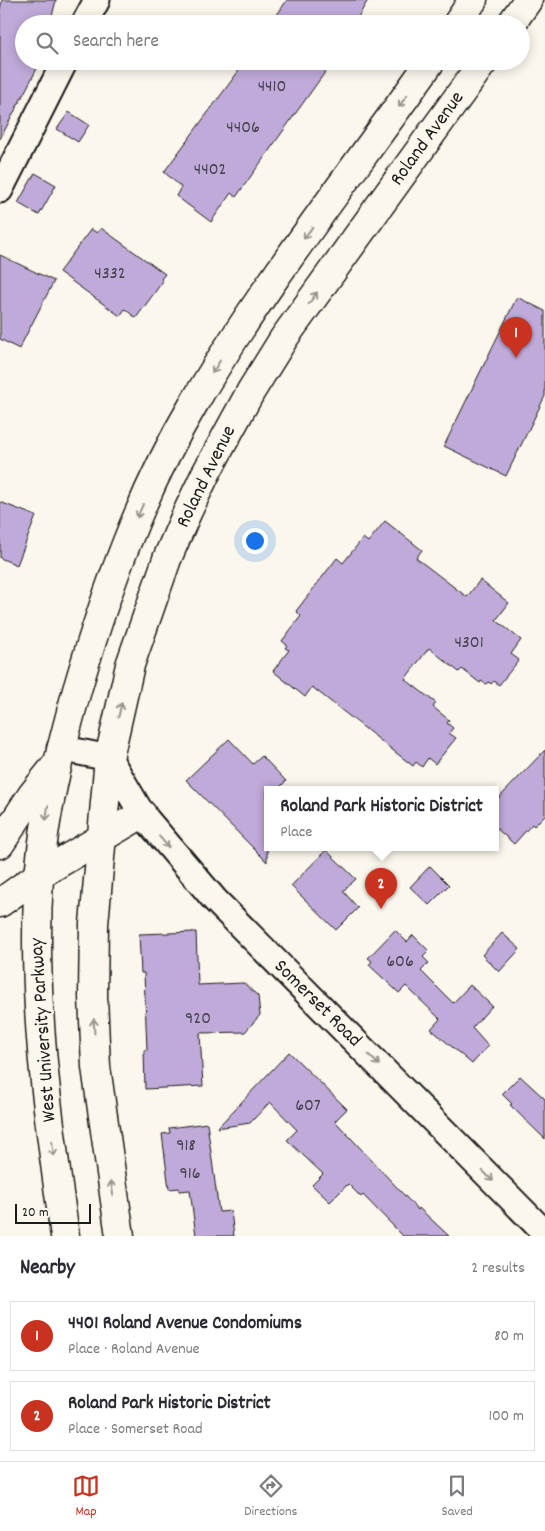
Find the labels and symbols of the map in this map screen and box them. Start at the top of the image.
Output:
house number: 4410 [258,75,286,100]
street label: Roland Avenue [384,86,472,192]
one-way arrow [398,94,408,108]
house number: 4406 [226,116,260,141]
house number: 4402 [194,158,226,183]
one-way arrow [303,226,313,240]
house number: 4332 [94,262,126,287]
one-way arrow [308,291,318,305]
pin: 1 [500,317,532,358]
one-way arrow [211,360,221,374]
street label: Roland Avenue [170,421,244,533]
one-way arrow [135,503,145,518]
your location [242,528,268,554]
house number: 4301 [454,631,484,656]
one-way arrow [116,703,125,719]
one-way arrow [42,805,52,821]
one-way arrow [159,835,170,848]
pin: 2 [365,868,397,909]
street label: West University Parkway [24,936,64,1123]
house number: 606 [386,950,414,975]
street label: Somerset Road [267,954,367,1054]
house number: 920 [185,1007,211,1032]
one-way arrow [90,1019,99,1035]
one-way arrow [367,1054,379,1066]
house number: 607 [295,1094,321,1119]
house number: 918 [176,1134,196,1159]
one-way arrow [48,1141,58,1157]
house number: 916 [179,1162,201,1187]
one-way arrow [482,1170,494,1182]
one-way arrow [107,1180,117,1196]
scale bar [15,1201,91,1224]

